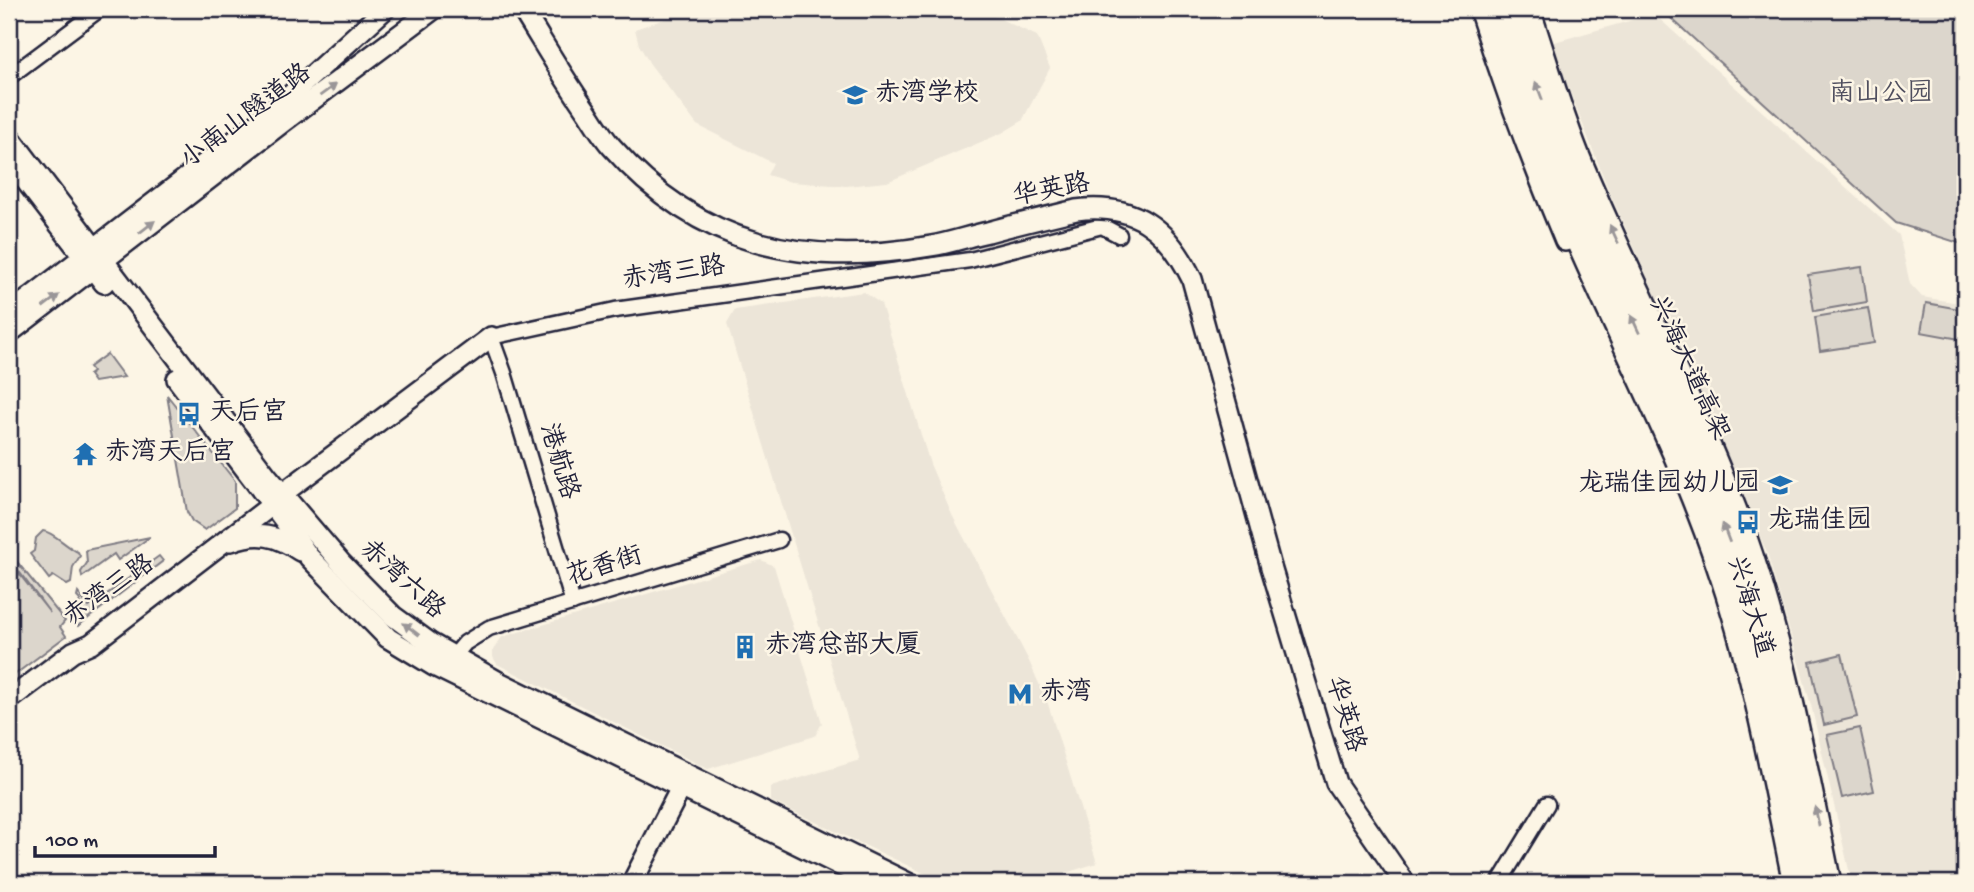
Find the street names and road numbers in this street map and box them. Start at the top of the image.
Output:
street label: 小南山隧道路 [174,57,319,177]
street label: 华英路 [1010,167,1093,215]
street label: 赤湾三路 [620,250,728,298]
street label: 兴海大道高架 [1640,291,1736,446]
street label: 港航路 [531,420,585,504]
street label: 赤湾六路 [352,533,451,627]
street label: 花香街 [563,541,647,594]
street label: 赤湾三路 [57,548,161,635]
street label: 兴海大道 [1718,552,1780,661]
street label: 华英路 [1317,673,1371,757]

